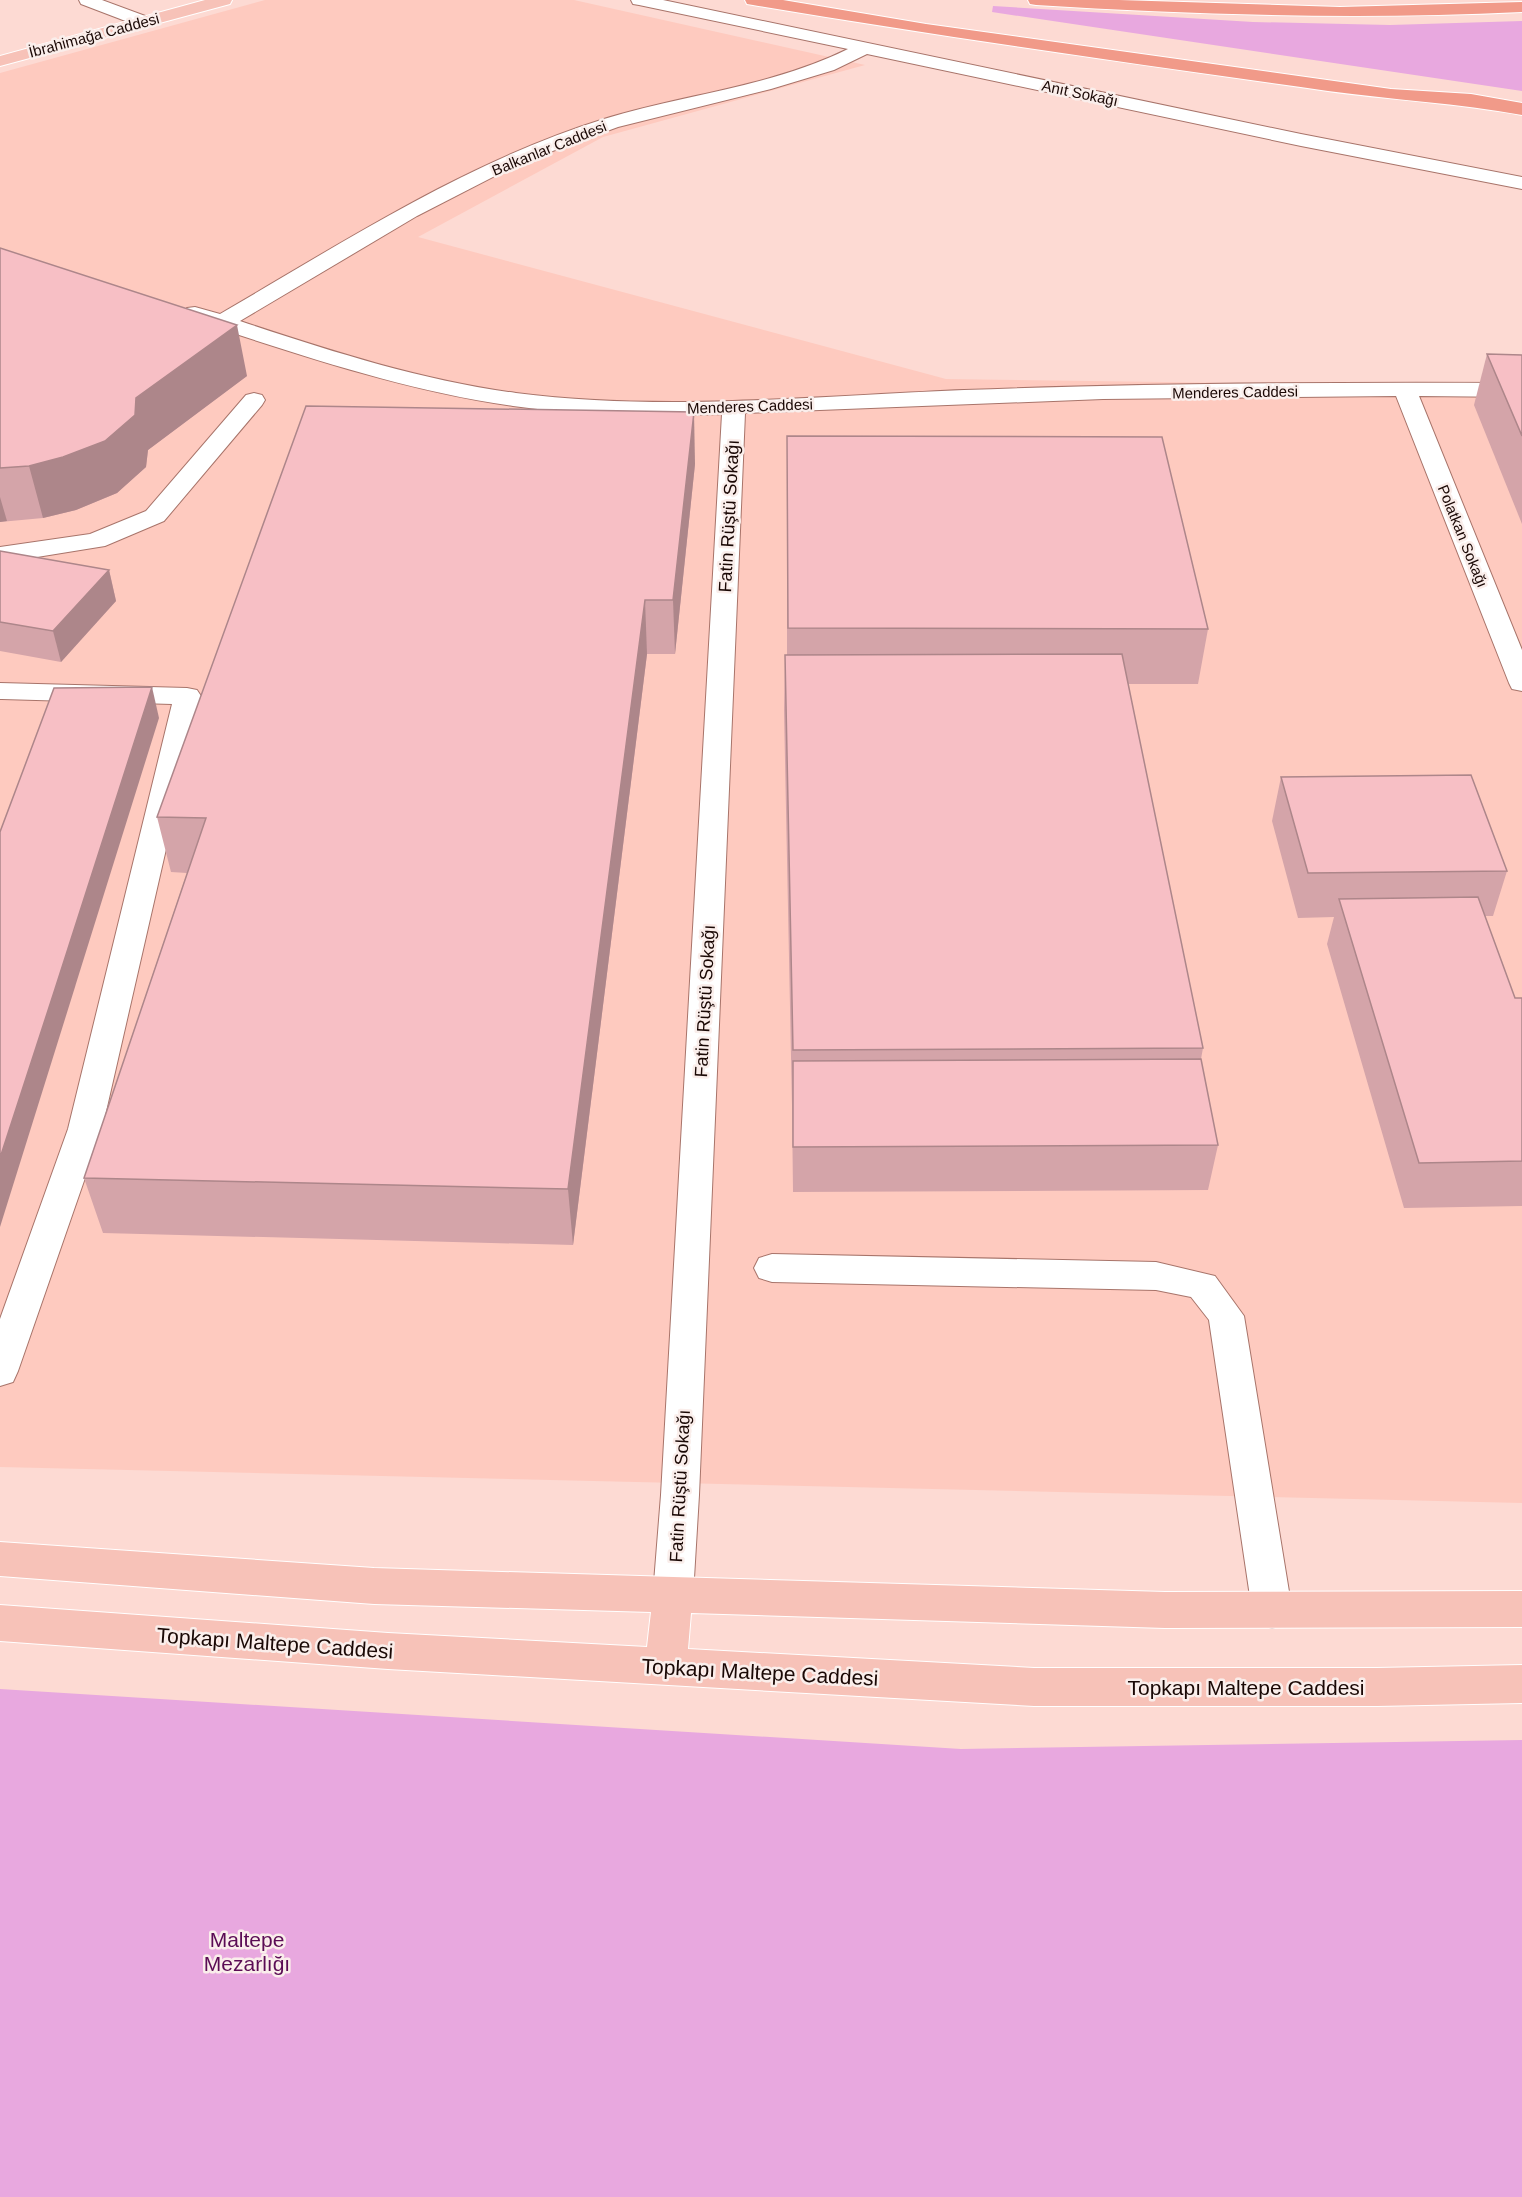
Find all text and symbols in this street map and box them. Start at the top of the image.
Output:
street label: İbrahimağa Caddesi [27,9,161,61]
street label: Anıt Sokağı [1040,77,1120,109]
street label: Balkanlar Caddesi [489,117,609,179]
street label: Menderes Caddesi [1172,382,1298,402]
street label: Menderes Caddesi [687,395,813,417]
street label: Fatin Rüştü Sokağı [715,439,743,593]
street label: Polatkan Sokağı [1435,482,1491,590]
street label: Fatin Rüştü Sokağı [691,924,719,1078]
street label: Fatin Rüştü Sokağı [666,1409,694,1563]
street label: Topkapı Maltepe Caddesi [156,1623,394,1663]
street label: Topkapı Maltepe Caddesi [641,1654,879,1690]
street label: Topkapı Maltepe Caddesi [1128,1676,1364,1699]
park label: Maltepe Mezarlığı [204,1928,290,1975]

